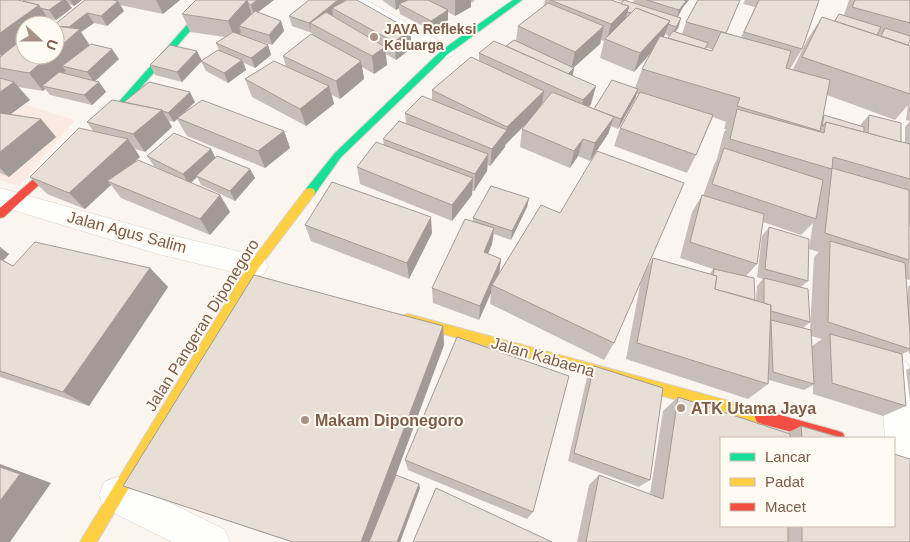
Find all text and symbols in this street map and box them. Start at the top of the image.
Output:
north arrow [15,15,65,65]
place label: JAVA Refleksi Keluarga [384,21,476,53]
marker: JAVA Refleksi Keluarga [368,31,380,43]
text: U [43,37,61,52]
street label: Jalan Agus Salim [66,208,188,256]
street label: Jalan Pangeran Diponegoro [142,236,262,414]
street label: Jalan Kabaena [489,334,597,380]
place label: ATK Utama Jaya [691,400,816,417]
marker: ATK Utama Jaya [675,402,687,414]
place label: Makam Diponegoro [315,412,464,429]
marker: Makam Diponegoro [299,414,311,426]
legend [720,437,895,527]
text: Lancar [765,448,811,465]
text: Padat [765,473,805,490]
text: Macet [765,498,807,515]

